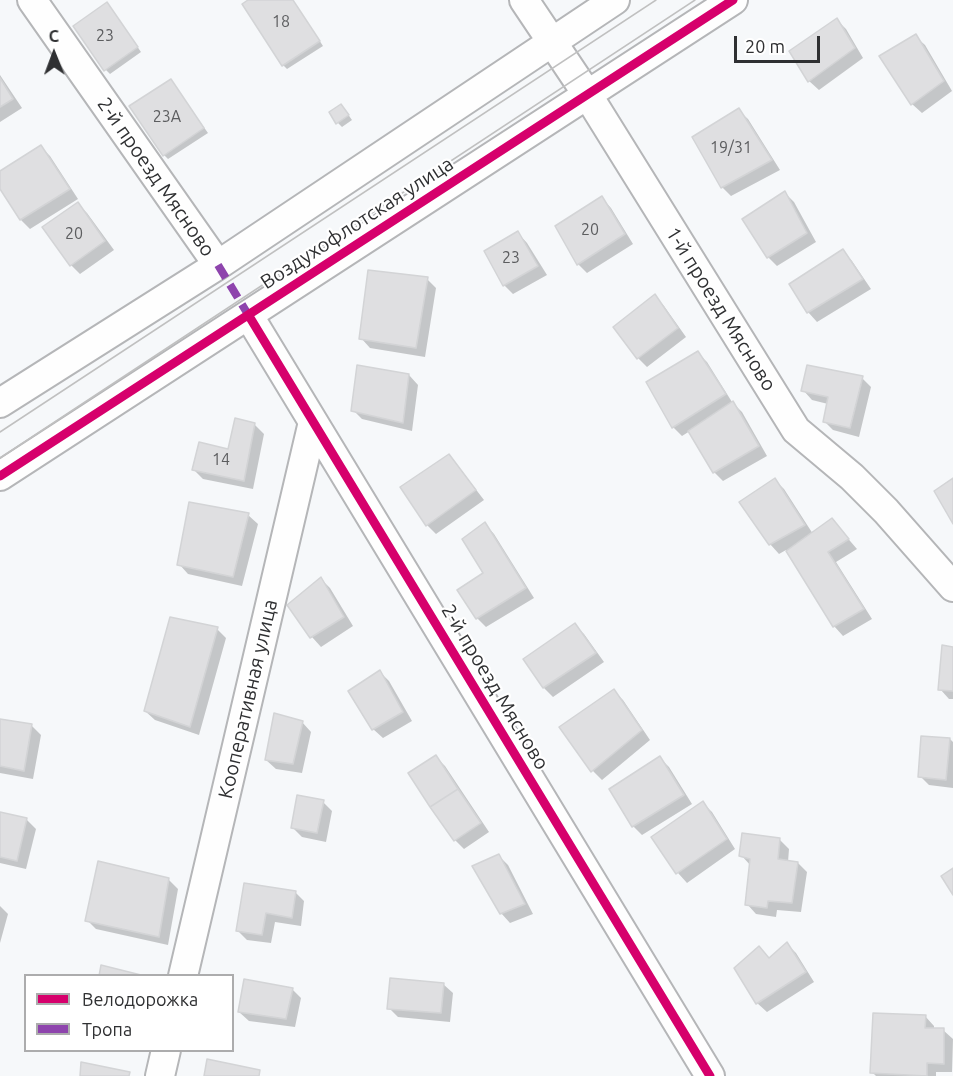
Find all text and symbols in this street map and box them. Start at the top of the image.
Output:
house number: 18 [272,12,290,32]
north arrow [24,24,84,84]
scale bar [737,24,822,62]
house number: 23 [96,26,114,46]
text: С [48,27,59,45]
text: 20 m [745,36,785,56]
street label: 2-й проезд Мясново [92,93,220,261]
house number: 23А [153,107,181,127]
house number: 19/31 [710,138,752,158]
street label: Воздухофлотская улица [256,152,458,294]
house number: 20 [581,220,599,240]
street label: 1-й проезд Мясново [661,223,781,395]
house number: 20 [65,224,83,244]
house number: 23 [502,248,520,268]
house number: 14 [212,450,230,470]
street label: Кооперативная улица [213,597,283,801]
street label: 2-й проезд Мясново [436,600,554,774]
legend [24,974,234,1052]
text: Велодорожка [82,989,198,1009]
text: Тропа [82,1019,132,1039]

